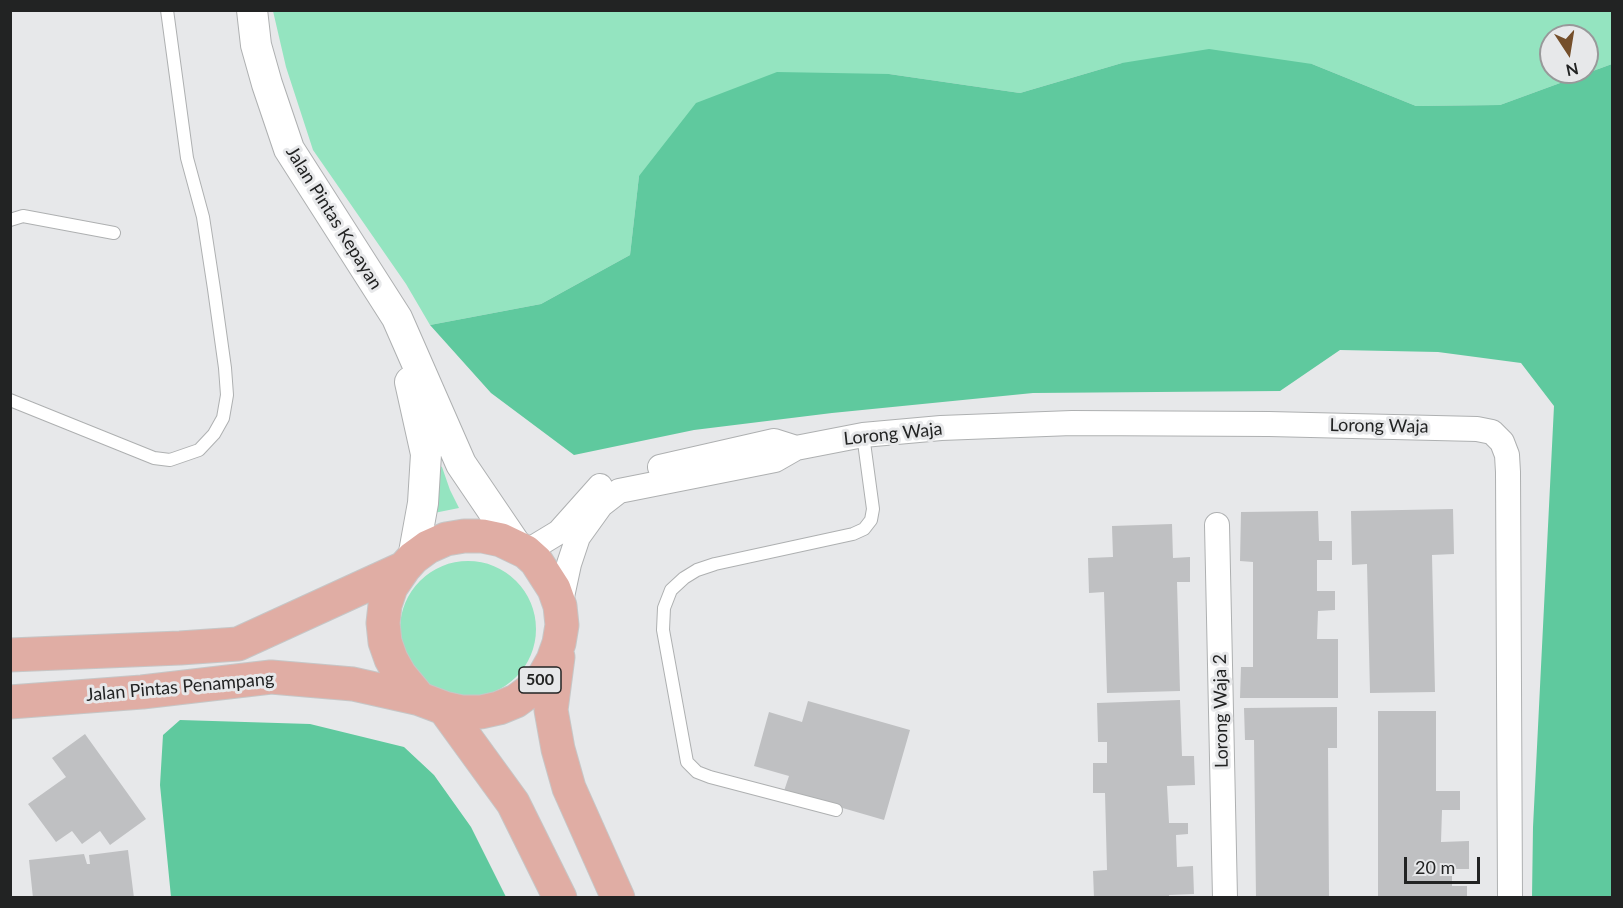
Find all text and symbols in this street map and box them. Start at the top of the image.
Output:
north arrow [1539,24,1599,84]
text: N [1564,60,1580,81]
street label: Jalan Pintas Kepayan [281,143,387,293]
street label: Lorong Waja [1329,414,1429,438]
street label: Lorong Waja [843,418,943,450]
street label: Lorong Waja 2 [1209,654,1233,768]
road number: 500 [519,667,561,693]
street label: Jalan Pintas Penampang [85,668,275,706]
scale bar [1407,845,1484,883]
text: 20 m [1415,856,1455,878]

